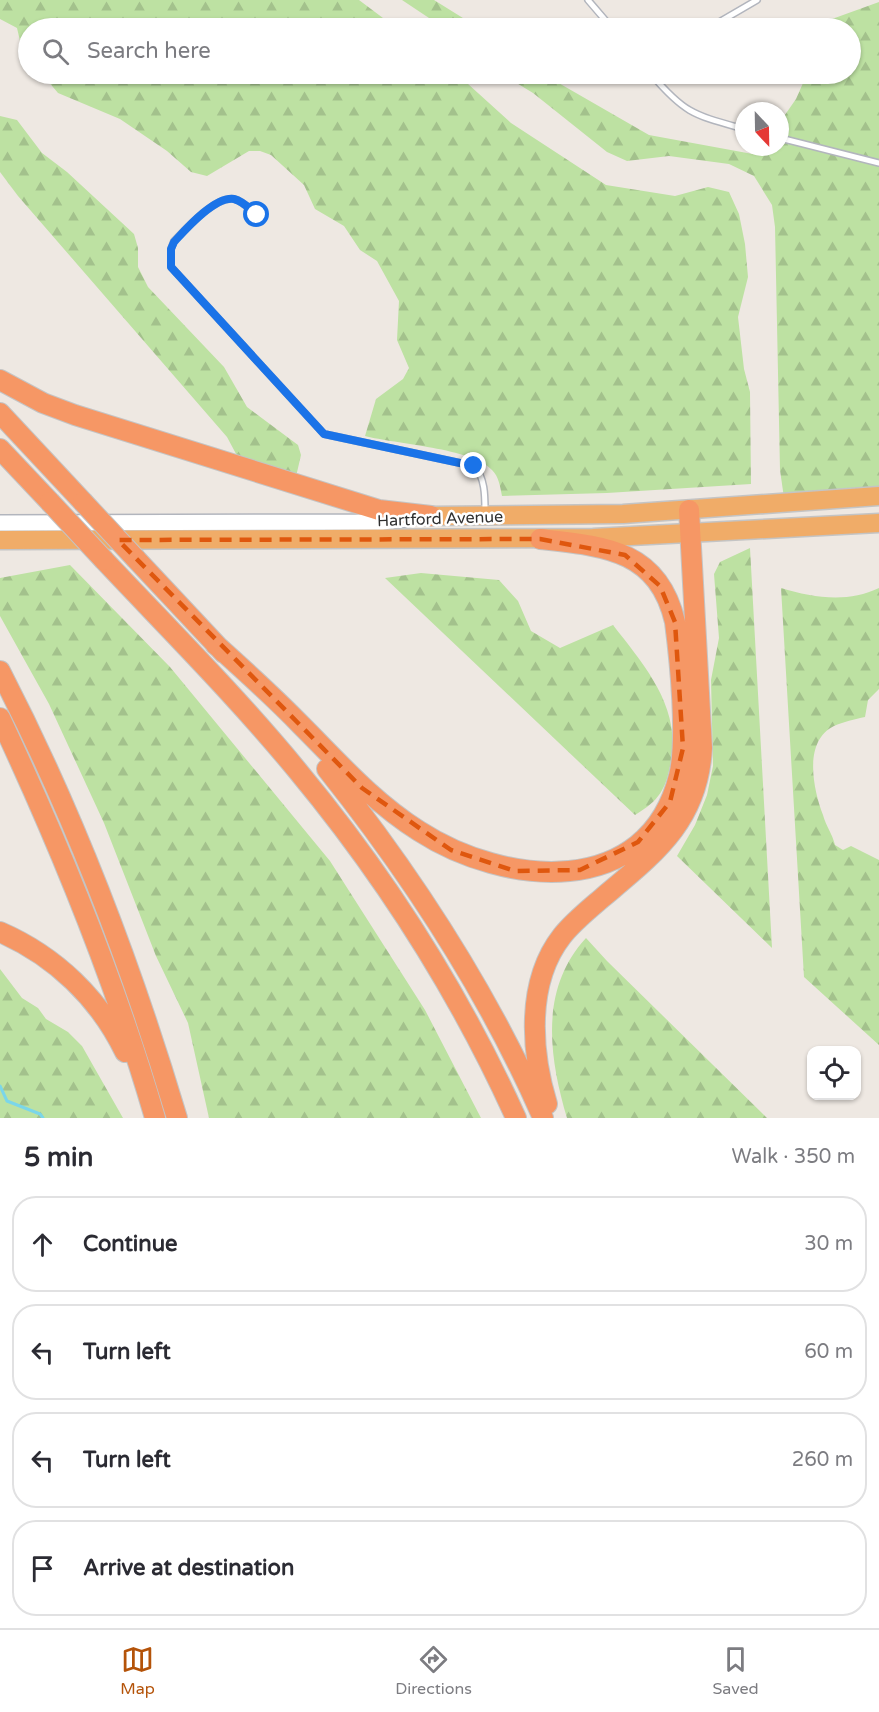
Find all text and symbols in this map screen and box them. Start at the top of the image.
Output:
search box [18,18,861,84]
icon: search [39,35,72,68]
text: Search here [87,38,211,64]
north arrow [735,102,789,156]
route start [243,201,269,227]
route end [460,452,486,478]
street label: Hartford Avenue [377,507,503,531]
map controls [807,1046,861,1100]
button: locate [807,1046,861,1100]
text: 5 min [24,1142,93,1173]
text: Walk · 350 m [732,1145,855,1169]
icon: ahead [26,1228,59,1261]
text: Continue [83,1231,178,1257]
text: 30 m [804,1232,853,1256]
icon: left [26,1336,59,1369]
text: Turn left [83,1339,171,1365]
text: 60 m [804,1340,853,1364]
icon: left [26,1444,59,1477]
text: Turn left [83,1447,171,1473]
text: 260 m [792,1448,853,1472]
icon: arrive [26,1552,59,1585]
text: Arrive at destination [83,1555,294,1581]
tab: Map [120,1643,155,1699]
tab: Directions [395,1643,472,1699]
tab: Saved [712,1643,759,1699]

